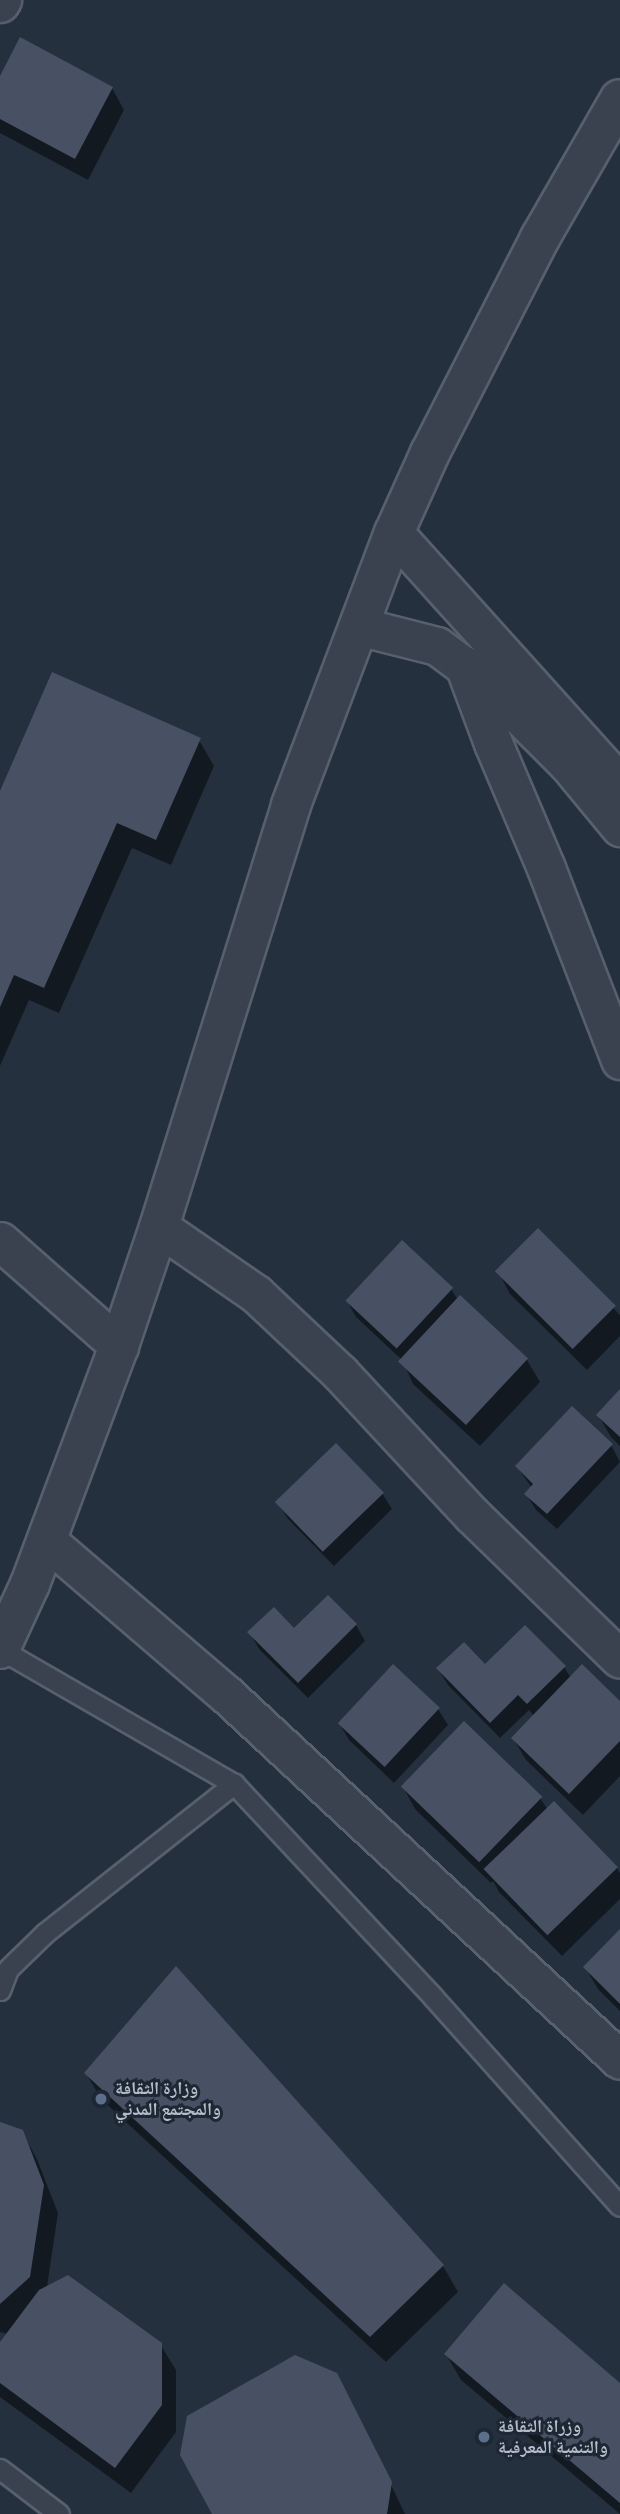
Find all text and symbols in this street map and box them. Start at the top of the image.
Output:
place label: وزارة الثقافة والمجتمع المدني [115,2078,221,2120]
marker: وزارة الثقافة والمجتمع المدني [93,2091,109,2107]
place label: وزراة الثقافة والتنمية المعرفية [498,2416,608,2458]
marker: وزراة الثقافة والتنمية المعرفية [476,2429,492,2445]

